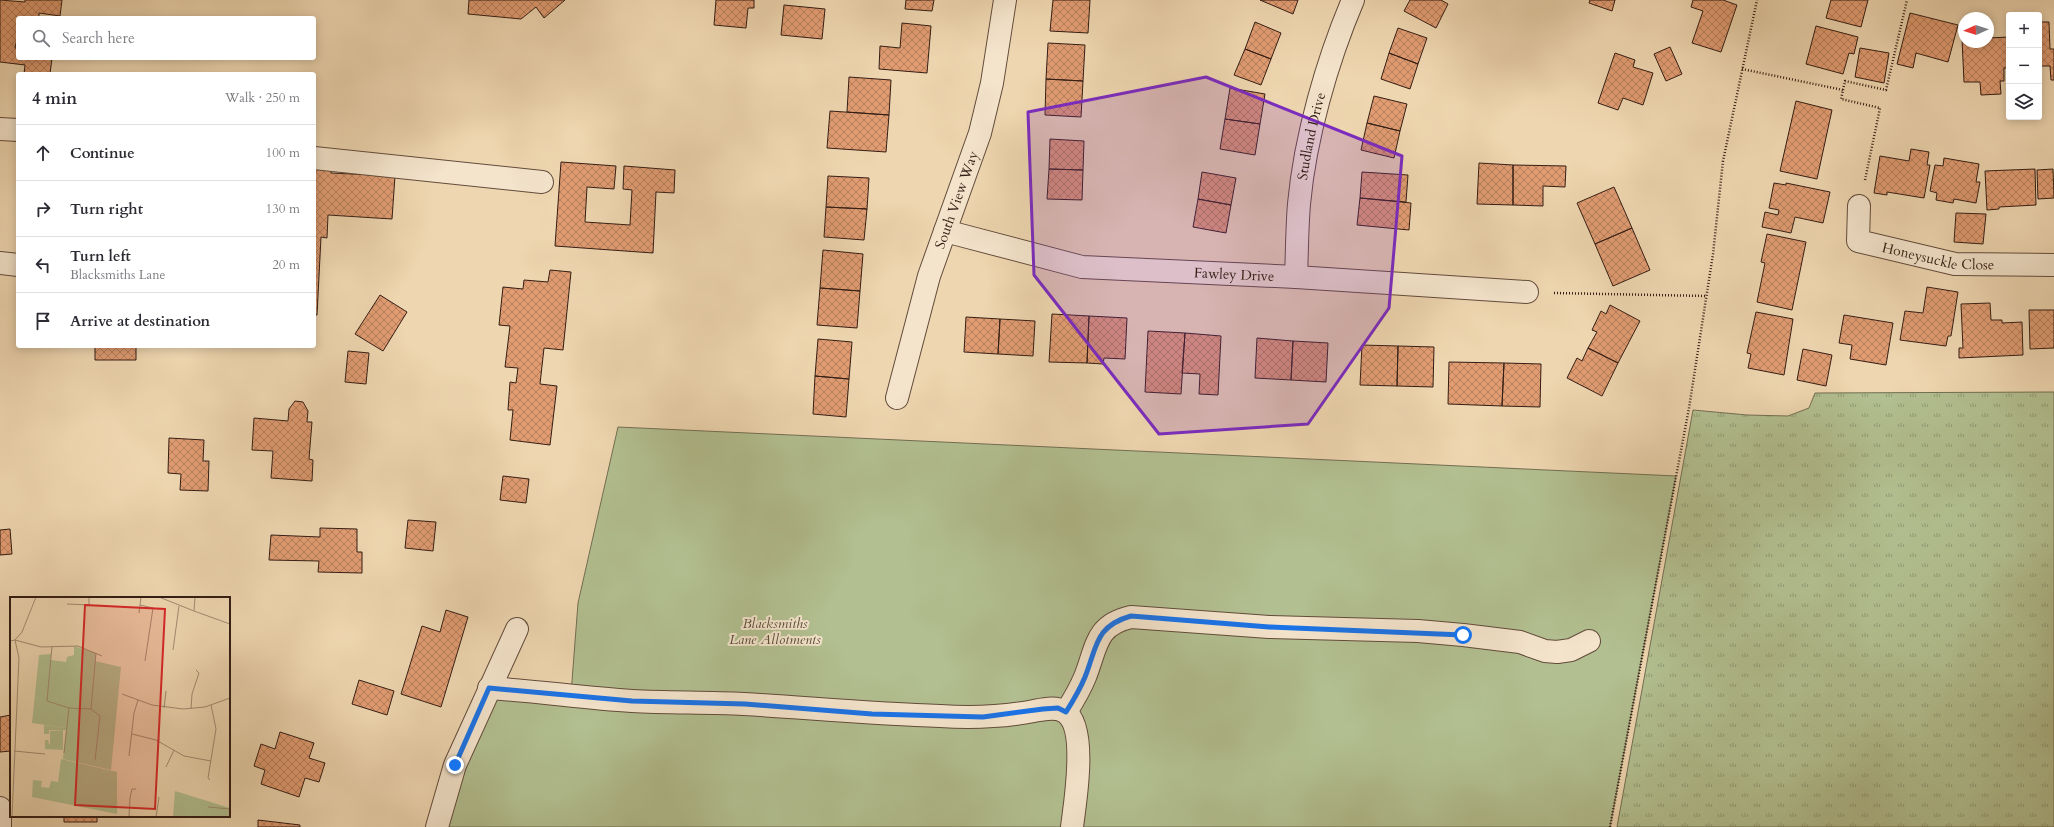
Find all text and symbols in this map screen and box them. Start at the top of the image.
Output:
north arrow [1958,12,1994,48]
map controls [2006,12,2042,120]
button: + [2006,12,2042,48]
search box [16,16,316,60]
icon: search [30,27,52,49]
text: Search here [62,28,135,48]
button: − [2006,48,2042,84]
button: layers [2006,84,2042,120]
text: 4 min [32,87,77,110]
text: Walk · 250 m [225,89,300,107]
street label: Studland Drive [1293,90,1330,181]
icon: ahead [32,142,54,164]
text: Continue [70,143,135,163]
text: 100 m [266,144,300,162]
street label: South View Way [930,148,983,252]
icon: right [32,198,54,220]
text: Turn right [70,199,143,219]
text: 130 m [266,200,300,218]
street label: Honeysuckle Close [1880,238,1994,274]
text: Turn left [70,246,131,266]
icon: left [32,254,54,276]
text: 20 m [272,256,300,274]
street label: Fawley Drive [1194,263,1275,286]
text: Blacksmiths Lane [70,266,166,284]
icon: arrive [32,310,54,332]
text: Arrive at destination [70,311,210,331]
inset map [10,597,230,817]
park label: Blacksmiths Lane Allotments [729,614,821,649]
route start [1454,626,1472,644]
route end [446,756,464,774]

